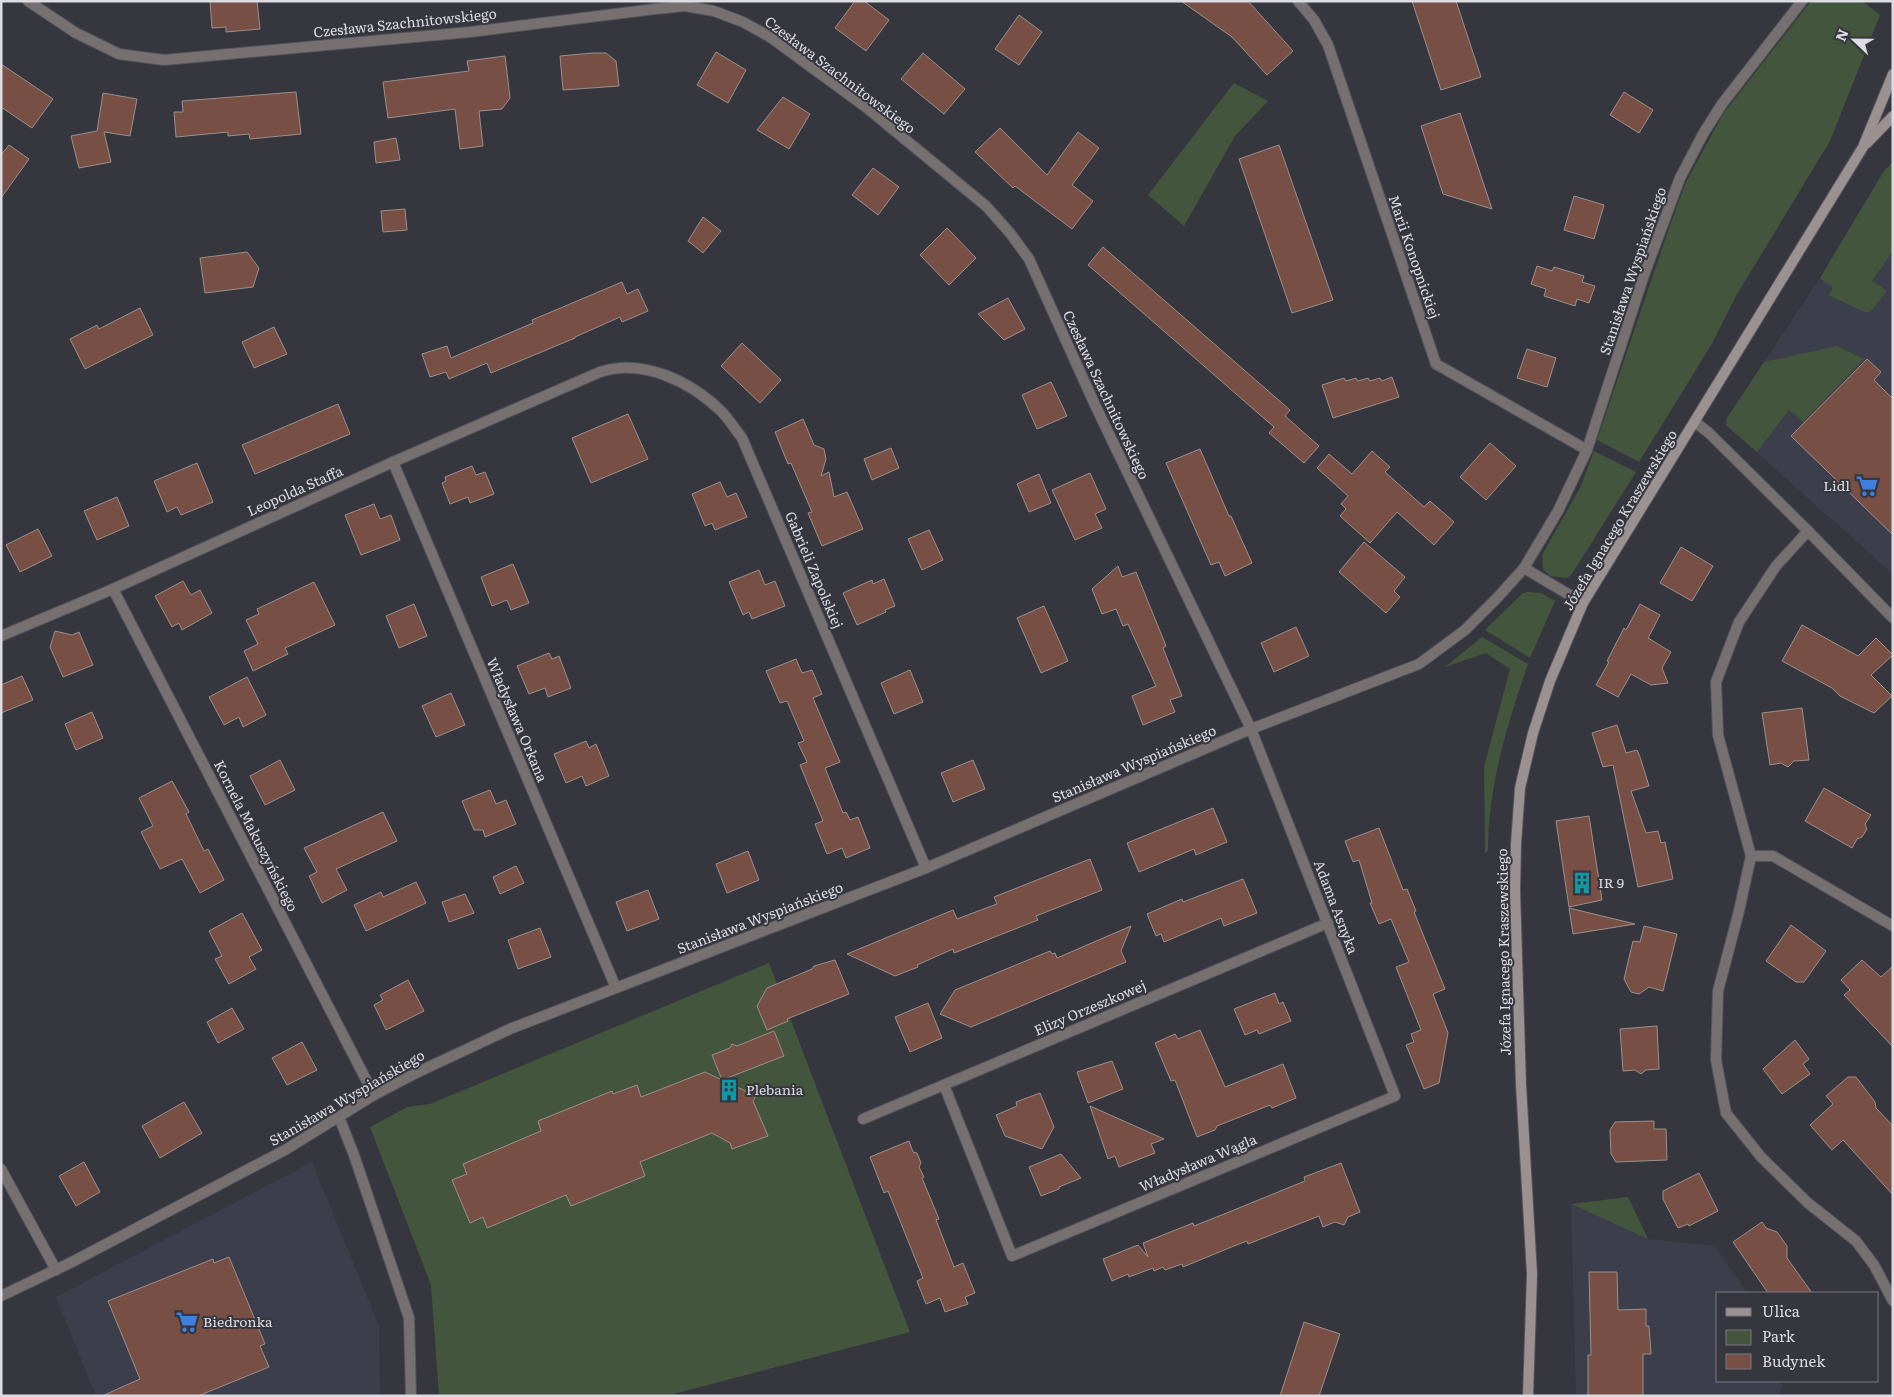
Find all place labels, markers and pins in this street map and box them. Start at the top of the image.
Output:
supermarket icon: Lidl [1854,473,1880,499]
place label: Lidl [1823,475,1850,495]
building icon: IR 9 [1569,870,1595,896]
place label: IR 9 [1598,872,1624,892]
building icon: Plebania [716,1077,742,1103]
place label: Plebania [746,1079,804,1099]
supermarket icon: Biedronka [174,1309,200,1335]
place label: Biedronka [203,1311,273,1331]

